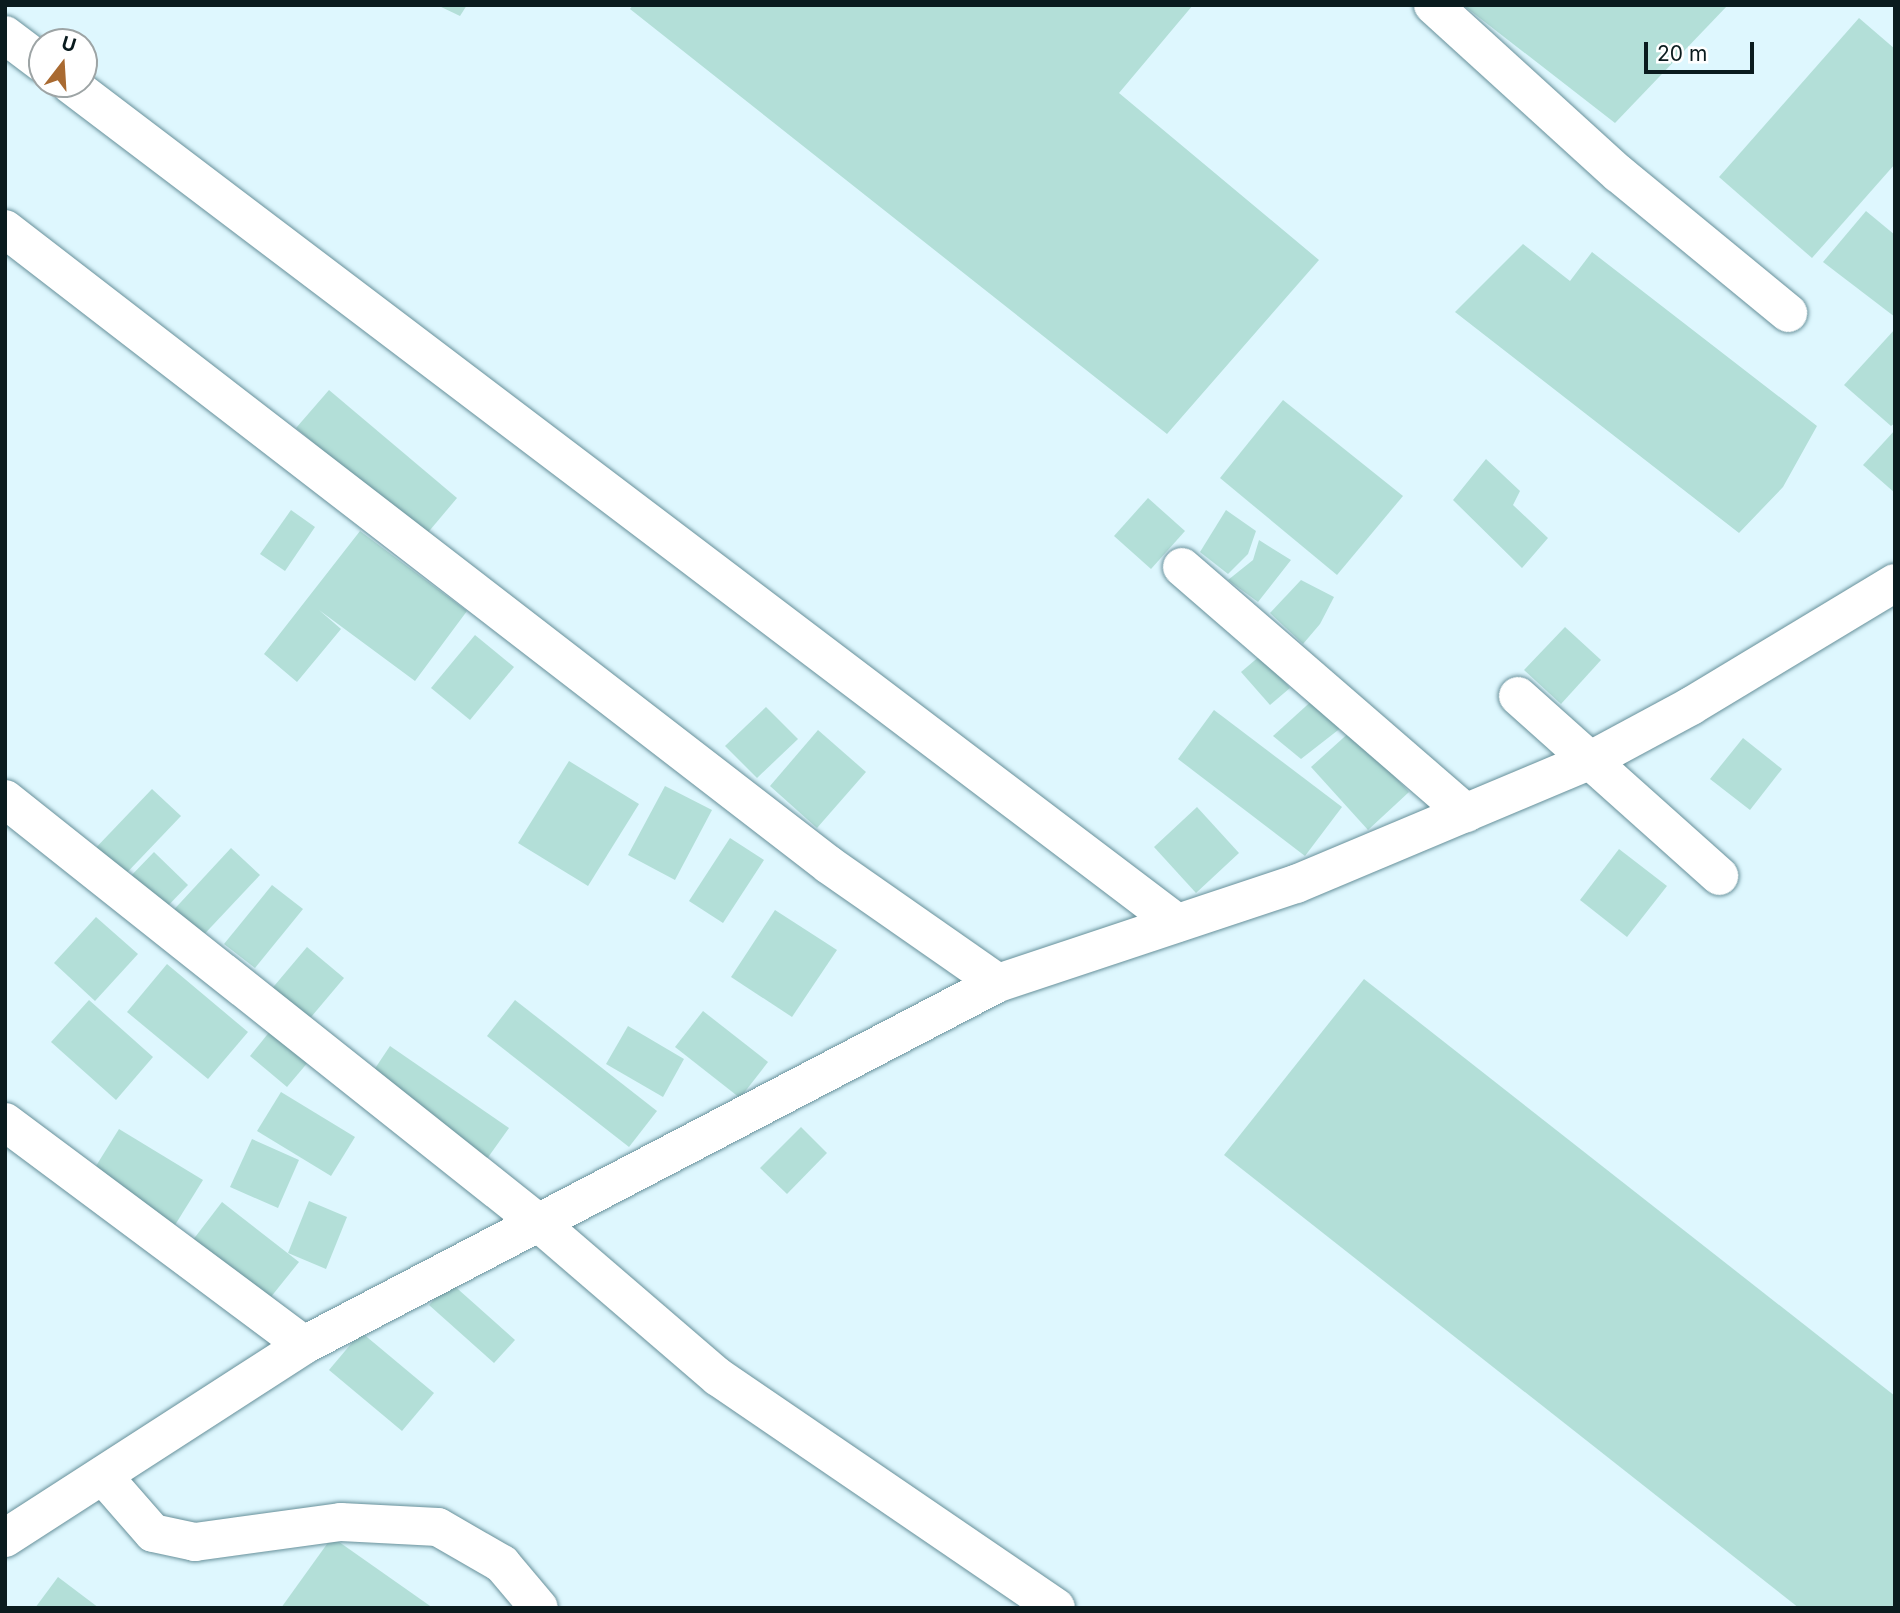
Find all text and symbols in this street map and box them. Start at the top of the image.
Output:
north arrow [28,28,98,98]
scale bar [1648,28,1758,72]
text: U [59,31,79,57]
text: 20 m [1657,41,1707,66]

